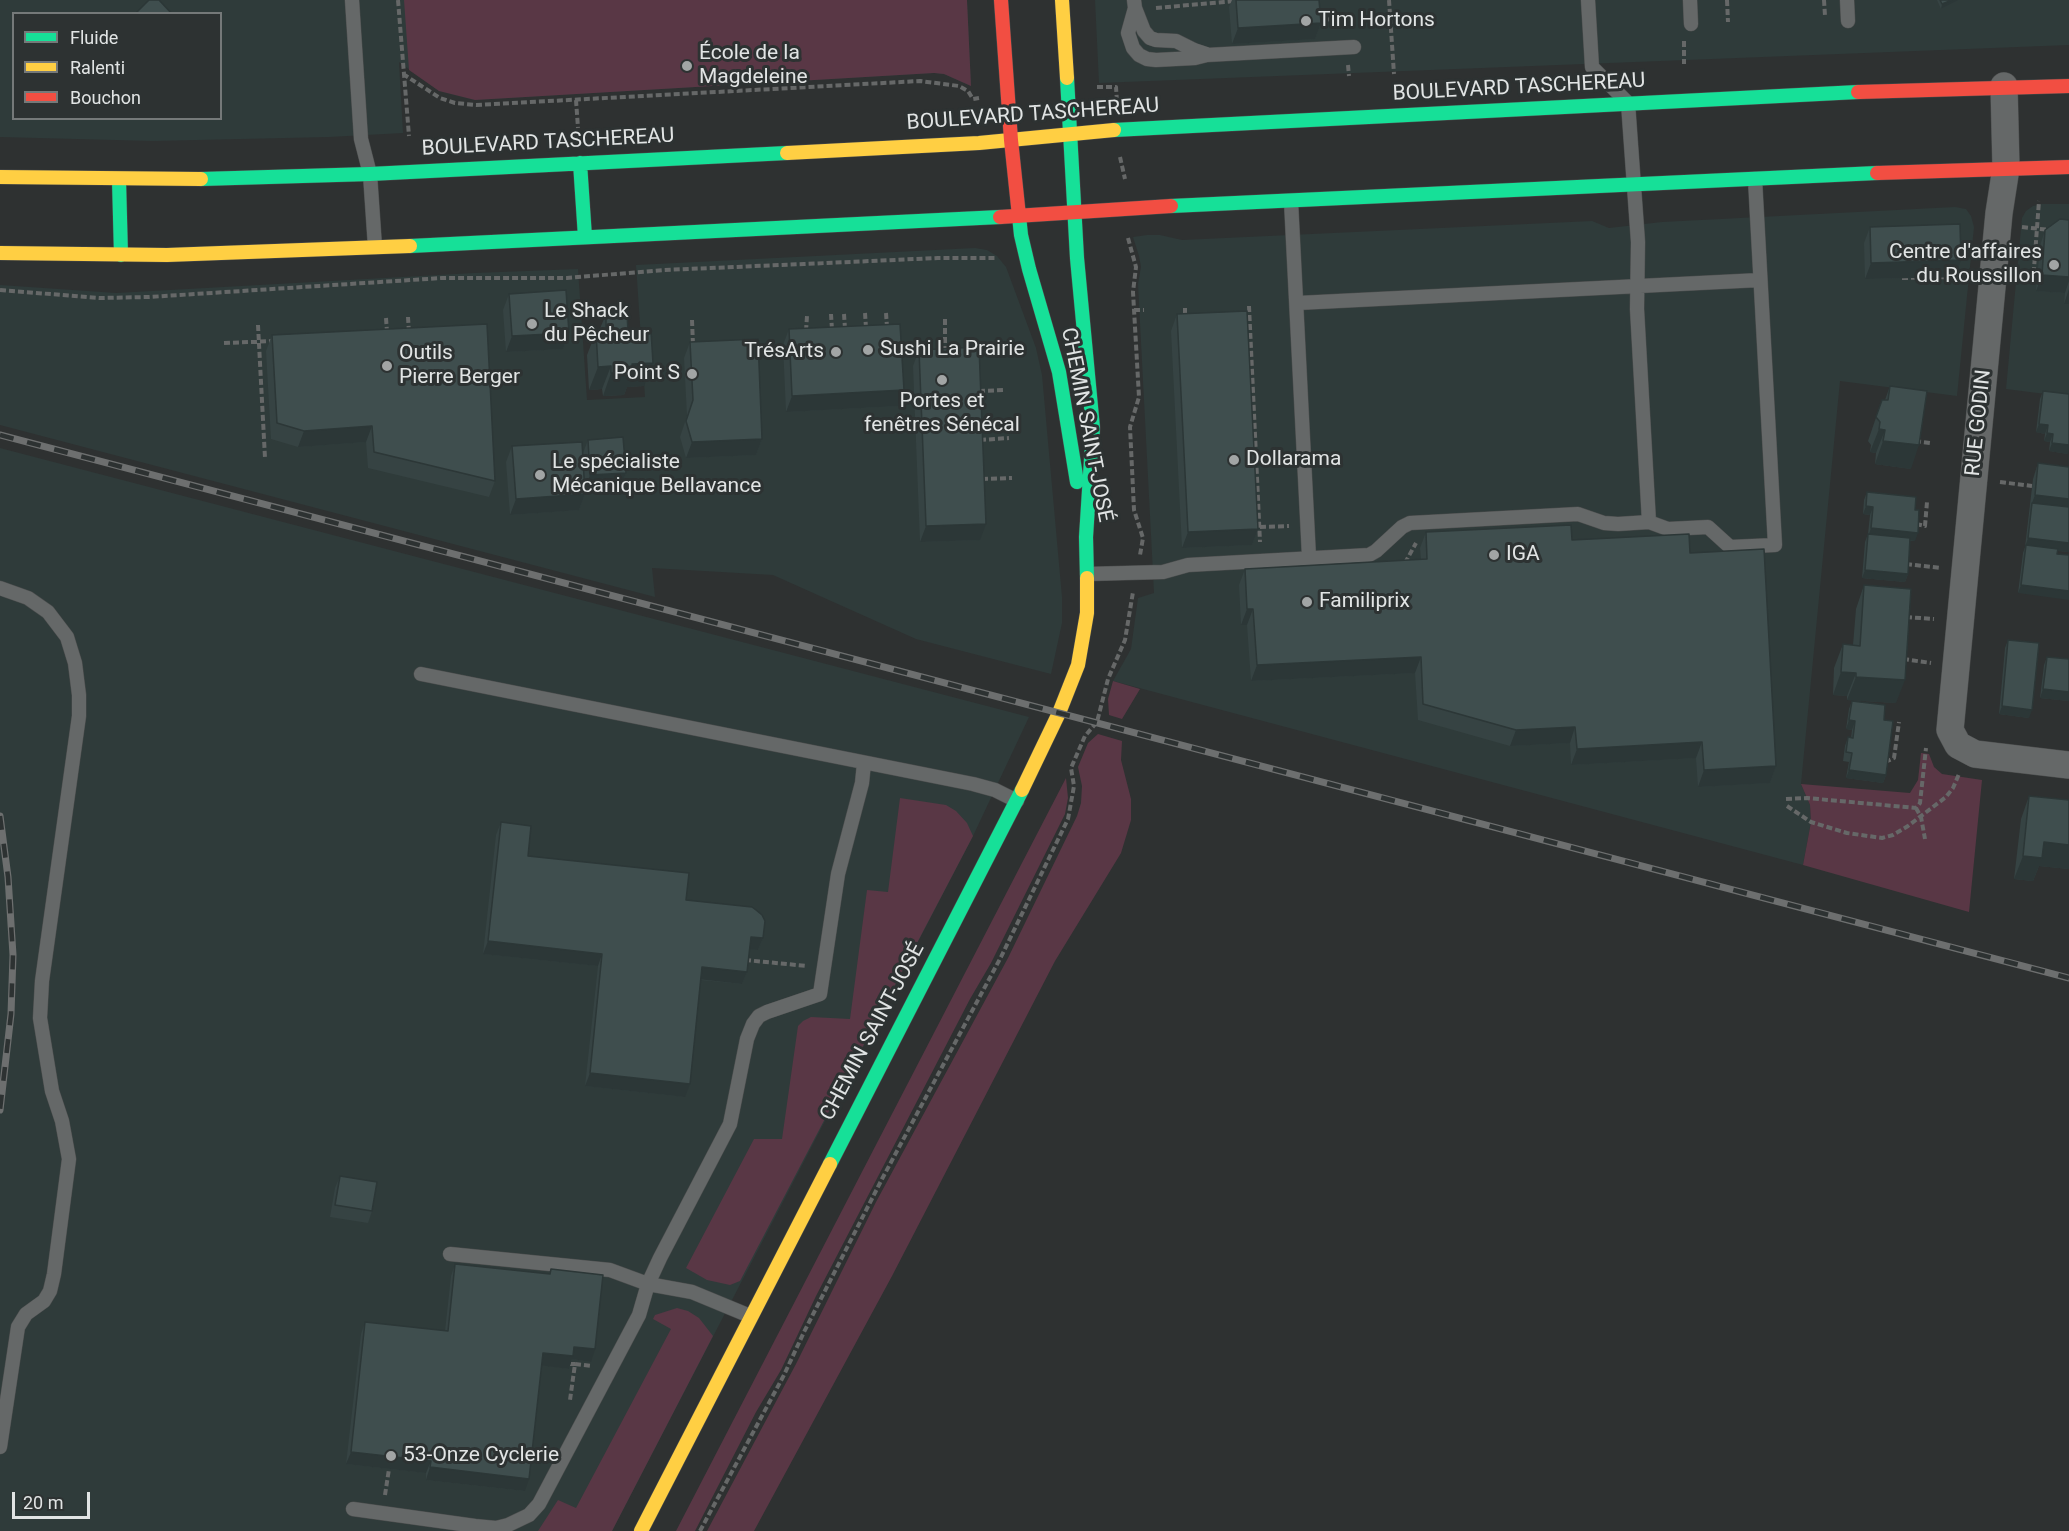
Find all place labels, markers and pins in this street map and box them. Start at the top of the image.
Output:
place label: Tim Hortons [1318,8,1435,34]
marker: Tim Hortons [1299,14,1313,28]
place label: École de la Magdeleine [699,41,808,91]
marker: École de la Magdeleine [680,59,694,73]
place label: Centre d'affaires du Roussillon [1889,240,2042,290]
marker: Centre d'affaires du Roussillon [2047,258,2061,272]
place label: Le Shack du Pêcheur [544,299,649,349]
marker: Le Shack du Pêcheur [525,317,539,331]
place label: Sushi La Prairie [880,337,1025,363]
place label: TrésArts [744,339,824,365]
place label: Outils Pierre Berger [399,341,520,391]
marker: Sushi La Prairie [861,343,875,357]
marker: TrésArts [829,345,843,359]
marker: Outils Pierre Berger [380,359,394,373]
place label: Point S [614,361,680,387]
marker: Point S [685,367,699,381]
marker: Portes et fenêtres Sénécal [935,373,949,387]
place label: Portes et fenêtres Sénécal [864,389,1020,439]
place label: Dollarama [1246,447,1341,473]
place label: Le spécialiste Mécanique Bellavance [552,450,761,500]
marker: Dollarama [1227,453,1241,467]
marker: Le spécialiste Mécanique Bellavance [533,468,547,482]
place label: IGA [1506,542,1540,568]
marker: IGA [1487,548,1501,562]
place label: Familiprix [1319,589,1410,615]
marker: Familiprix [1300,595,1314,609]
place label: 53-Onze Cyclerie [403,1443,559,1469]
marker: 53-Onze Cyclerie [384,1449,398,1463]

